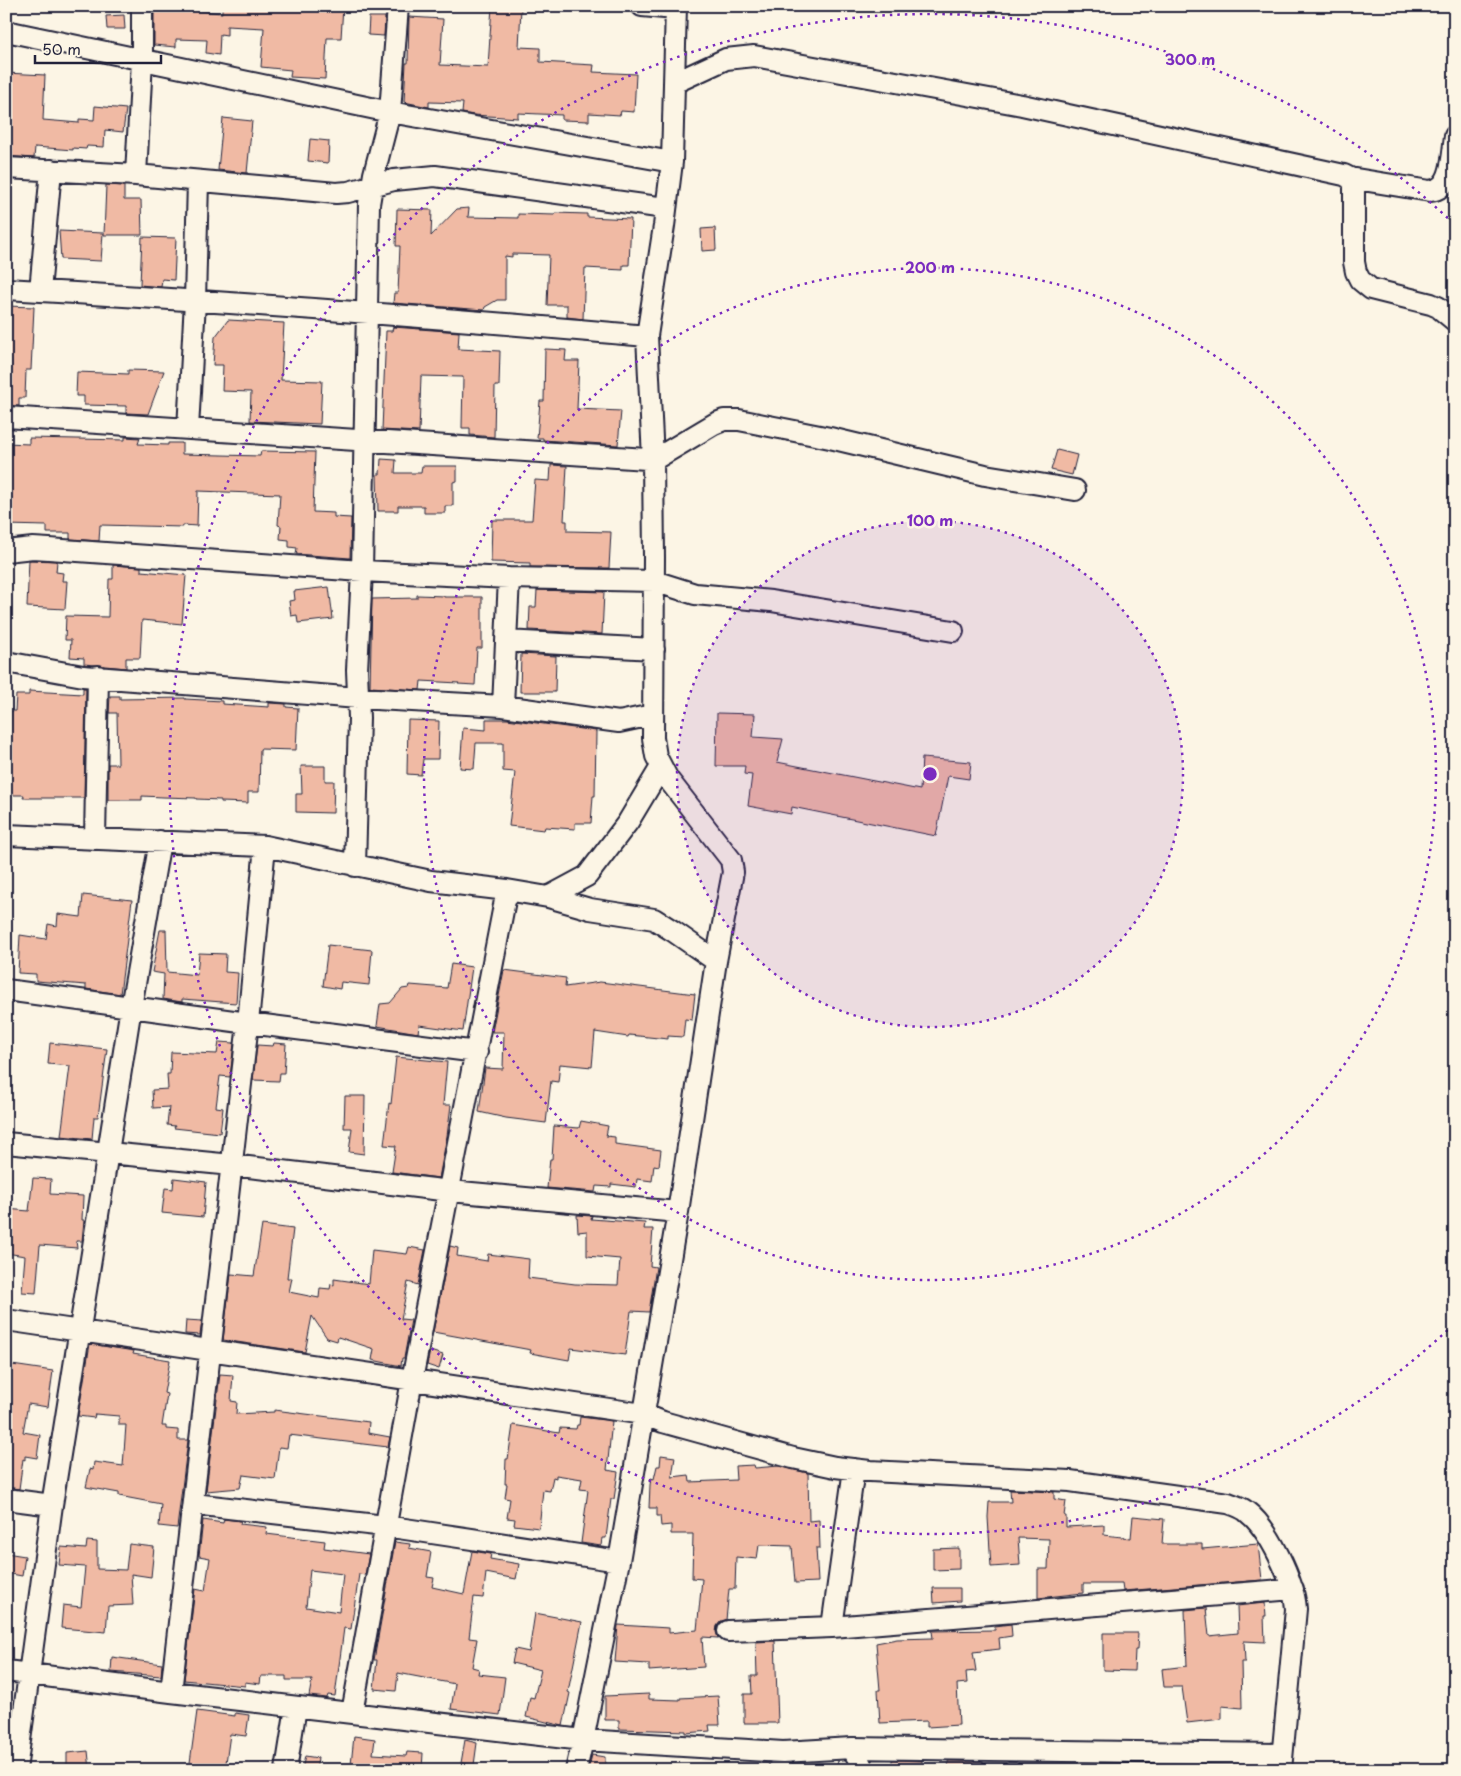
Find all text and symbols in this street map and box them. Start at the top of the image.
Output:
scale bar [35,32,161,64]
text: 50 m [42,37,81,60]
text: 300 m [1165,47,1215,70]
text: 200 m [905,255,955,278]
text: 100 m [907,508,953,531]
centre of rings [921,765,939,783]

